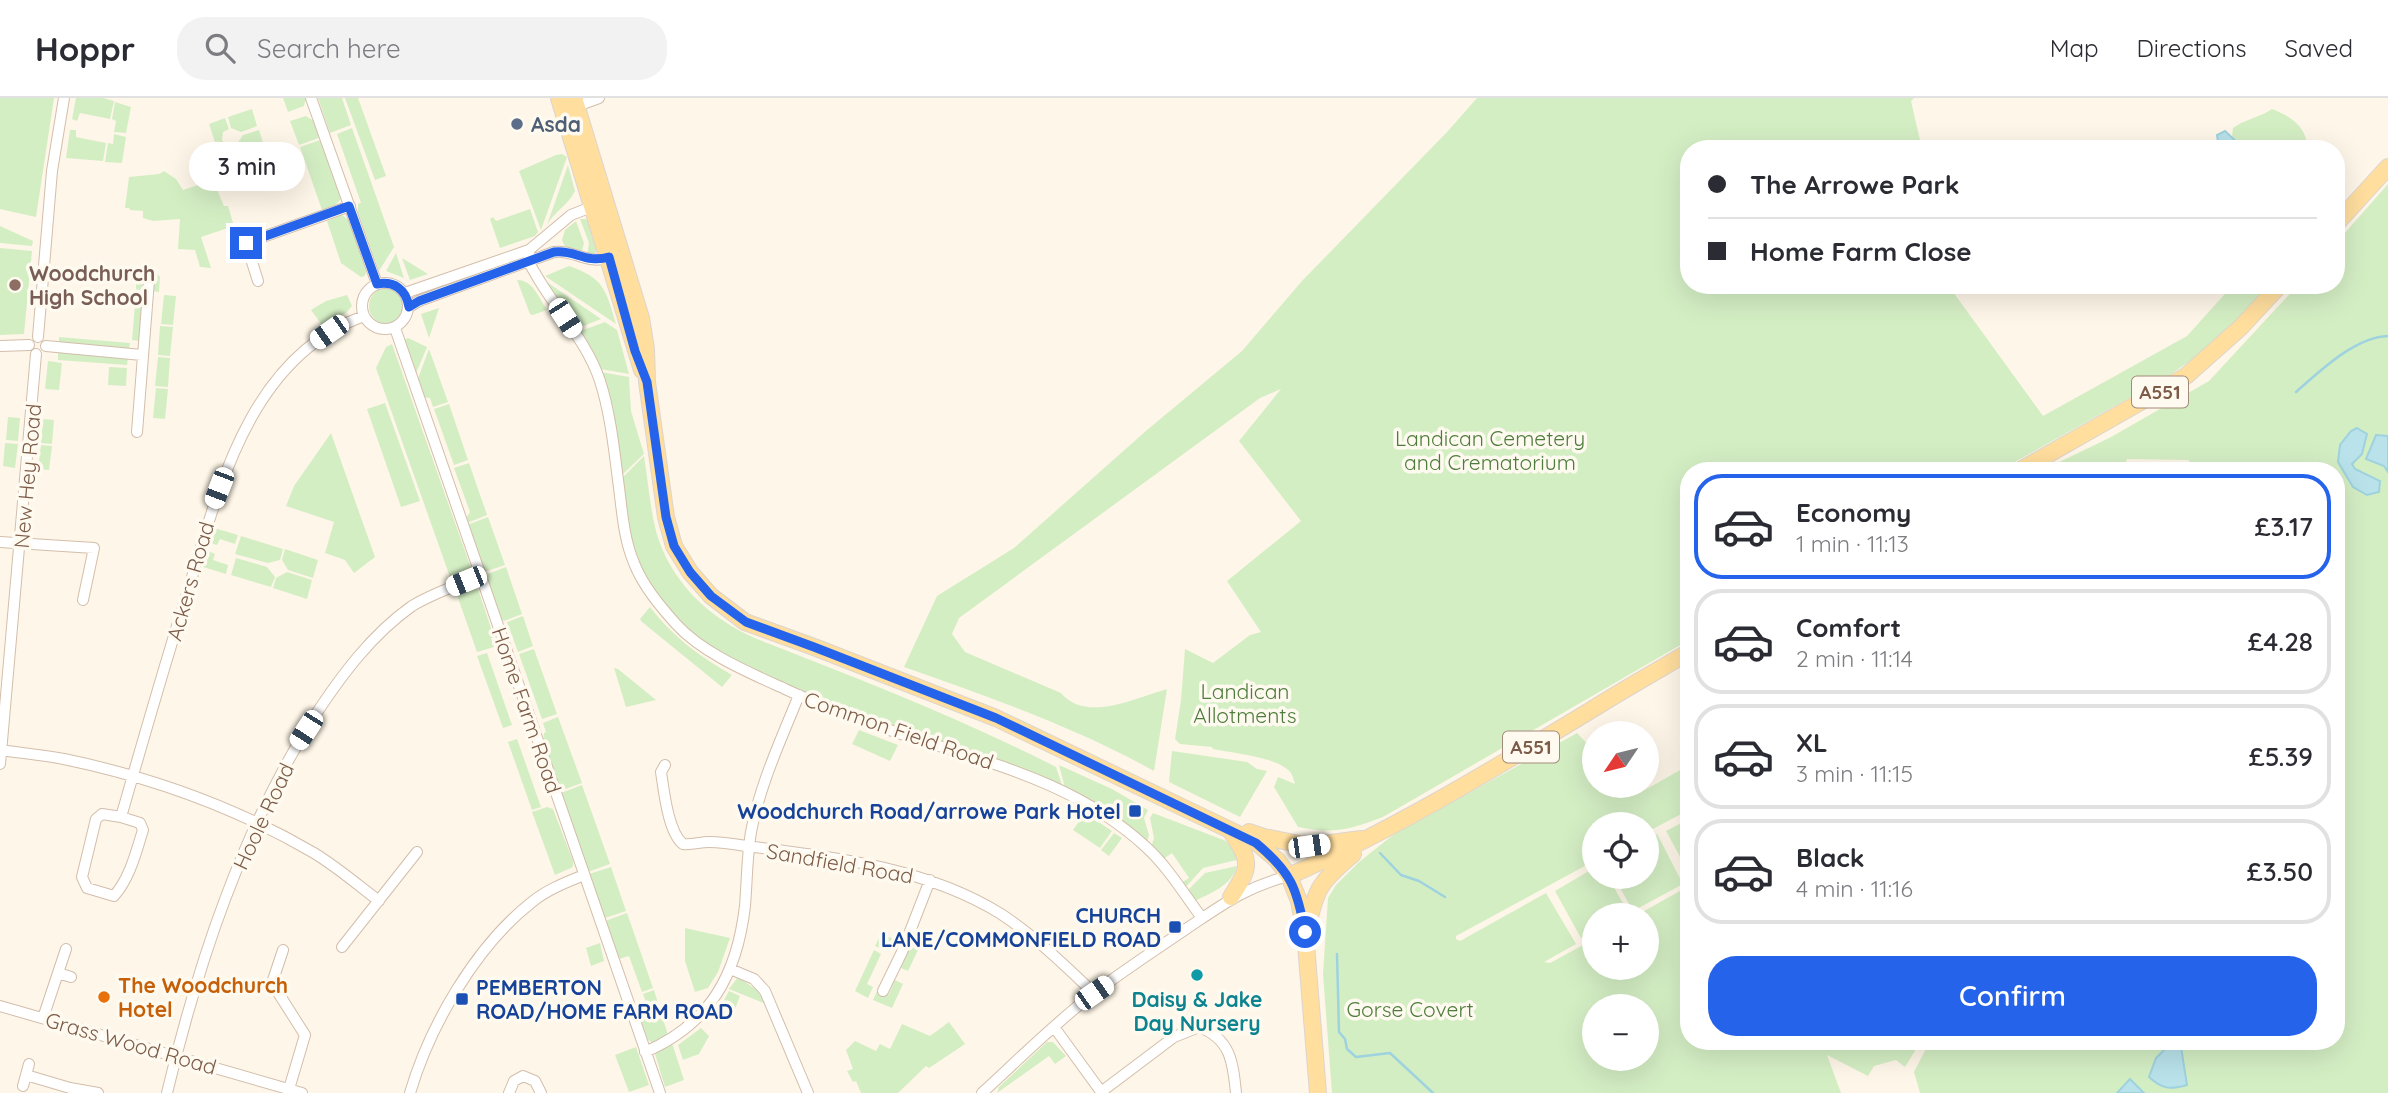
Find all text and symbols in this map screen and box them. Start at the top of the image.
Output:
search box [177,17,667,80]
text: Hoppr [35,28,135,69]
icon: search [201,29,239,67]
text: Search here [257,32,401,65]
text: Map [2050,33,2099,63]
text: Directions [2137,33,2247,63]
text: Saved [2285,33,2353,63]
place label: Asda [531,111,581,137]
marker: Asda [509,116,525,132]
callout: 3 min [188,142,304,190]
text: 3 min [218,152,276,181]
text: The Arrowe Park [1750,168,1960,201]
route end [230,227,262,259]
text: Home Farm Close [1750,235,1972,268]
place label: Woodchurch High School [29,260,155,310]
marker: Woodchurch High School [7,277,23,293]
car [545,295,586,341]
car [306,311,353,353]
road number: A551 [2132,376,2188,408]
street label: New Hey Road [8,402,46,550]
park label: Landican Cemetery and Crematorium [1395,425,1585,475]
car [202,465,237,511]
icon: car [1712,495,1775,558]
text: Economy [1796,496,1911,529]
text: £3.17 [2254,510,2313,543]
street label: Ackers Road [161,518,219,644]
text: 1 min · 11:13 [1796,529,1909,558]
car [443,563,490,599]
icon: car [1712,610,1775,673]
text: Comfort [1796,611,1901,644]
street label: Home Farm Road [486,624,568,796]
text: £4.28 [2247,625,2313,658]
text: 2 min · 11:14 [1796,644,1913,673]
park label: Landican Allotments [1193,678,1297,728]
street label: Common Field Road [801,685,997,775]
car [286,707,327,753]
north arrow [1582,721,1659,798]
map controls [1582,721,1659,1071]
icon: car [1712,725,1775,788]
text: XL [1796,726,1828,759]
road number: A551 [1503,732,1559,762]
text: £5.39 [2249,740,2313,773]
street label: Hoole Road [227,758,299,874]
text: 3 min · 11:15 [1796,759,1913,788]
place label: Woodchurch Road/arrowe Park Hotel [737,798,1121,824]
marker: Woodchurch Road/arrowe Park Hotel [1127,803,1143,819]
button: locate [1582,812,1659,889]
car [1287,833,1332,859]
street label: Sandfield Road [765,837,915,889]
icon: car [1712,840,1775,903]
text: Black [1796,841,1865,874]
text: £3.50 [2247,855,2313,888]
text: 4 min · 11:16 [1796,874,1913,903]
place label: CHURCH LANE/COMMONFIELD ROAD [881,902,1161,952]
button: + [1582,903,1659,980]
route start [1289,916,1321,948]
marker: CHURCH LANE/COMMONFIELD ROAD [1167,919,1183,935]
button: Confirm [1708,956,2317,1036]
marker: Daisy & Jake Day Nursery [1189,967,1205,983]
place label: The Woodchurch Hotel [118,972,288,1022]
car [1071,972,1118,1014]
place label: PEMBERTON ROAD/HOME FARM ROAD [476,974,733,1024]
place label: Daisy & Jake Day Nursery [1132,986,1262,1036]
marker: The Woodchurch Hotel [96,989,112,1005]
marker: PEMBERTON ROAD/HOME FARM ROAD [454,991,470,1007]
button: − [1582,994,1659,1071]
park label: Gorse Covert [1346,996,1474,1022]
street label: Grass Wood Road [43,1006,219,1080]

